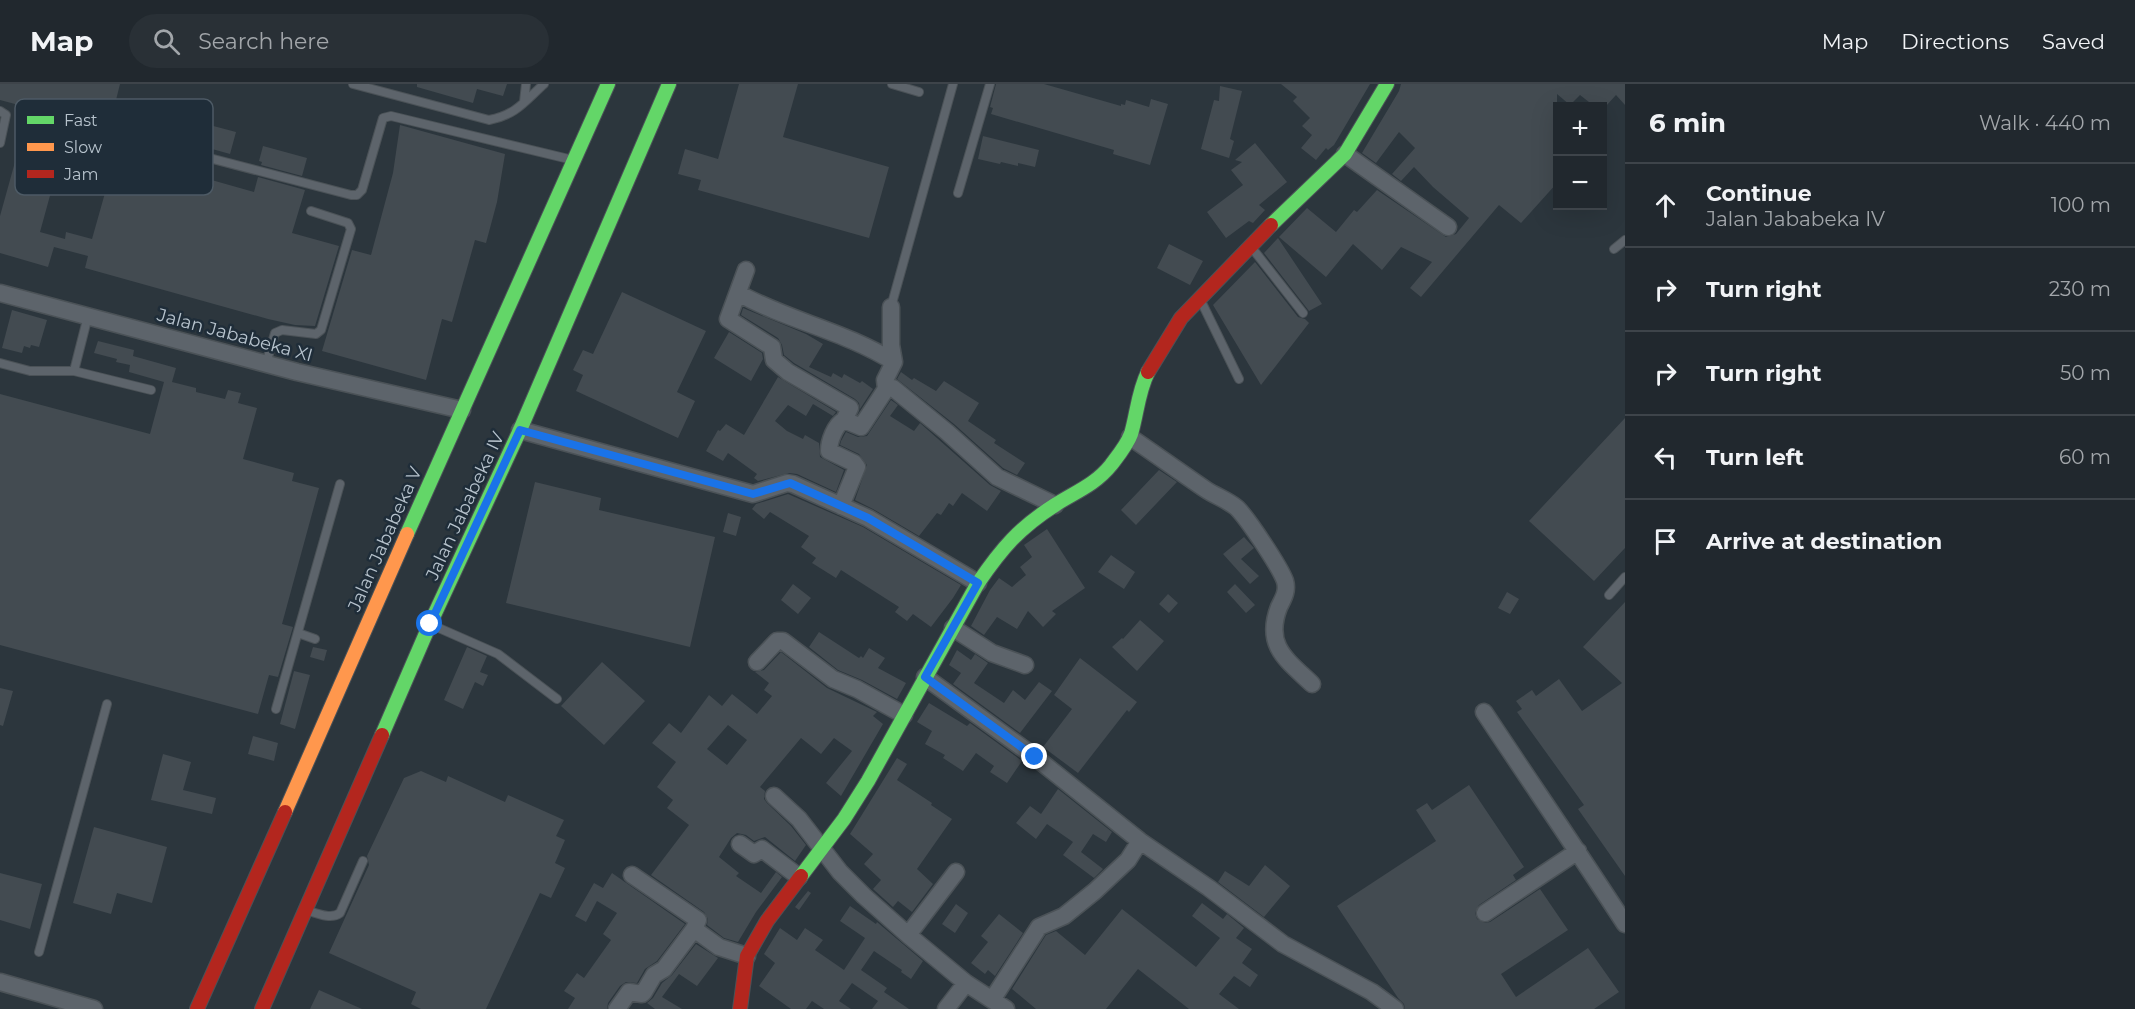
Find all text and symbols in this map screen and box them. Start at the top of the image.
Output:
search box [129,14,549,68]
text: Map [30,24,93,58]
icon: search [150,25,183,58]
text: Search here [198,28,329,55]
text: Map [1822,29,1868,54]
text: Directions [1901,29,2009,54]
text: Saved [2042,29,2105,54]
legend [15,99,213,195]
map controls [1553,102,1607,210]
button: + [1553,102,1607,156]
text: 6 min [1649,107,1726,139]
text: Fast [64,111,98,130]
text: Walk · 440 m [1979,111,2111,135]
text: Slow [64,138,102,157]
button: − [1553,156,1607,210]
text: Jam [63,165,98,184]
text: Continue [1706,180,1812,207]
icon: ahead [1649,189,1682,222]
text: 100 m [2051,193,2111,217]
text: Jalan Jababeka IV [1706,207,1885,231]
icon: right [1649,273,1682,306]
text: Turn right [1706,276,1821,303]
text: 230 m [2049,277,2111,301]
street label: Jalan Jababeka XI [154,303,315,366]
icon: right [1649,357,1682,390]
text: Turn right [1706,360,1821,387]
text: 50 m [2060,361,2111,385]
street label: Jalan Jababeka IV [421,428,509,585]
icon: left [1649,441,1682,474]
text: Turn left [1706,444,1804,471]
text: 60 m [2059,445,2111,469]
street label: Jalan Jababeka V [343,463,427,616]
icon: arrive [1649,525,1682,558]
text: Arrive at destination [1706,528,1942,555]
route start [416,610,442,636]
route end [1021,743,1047,769]

